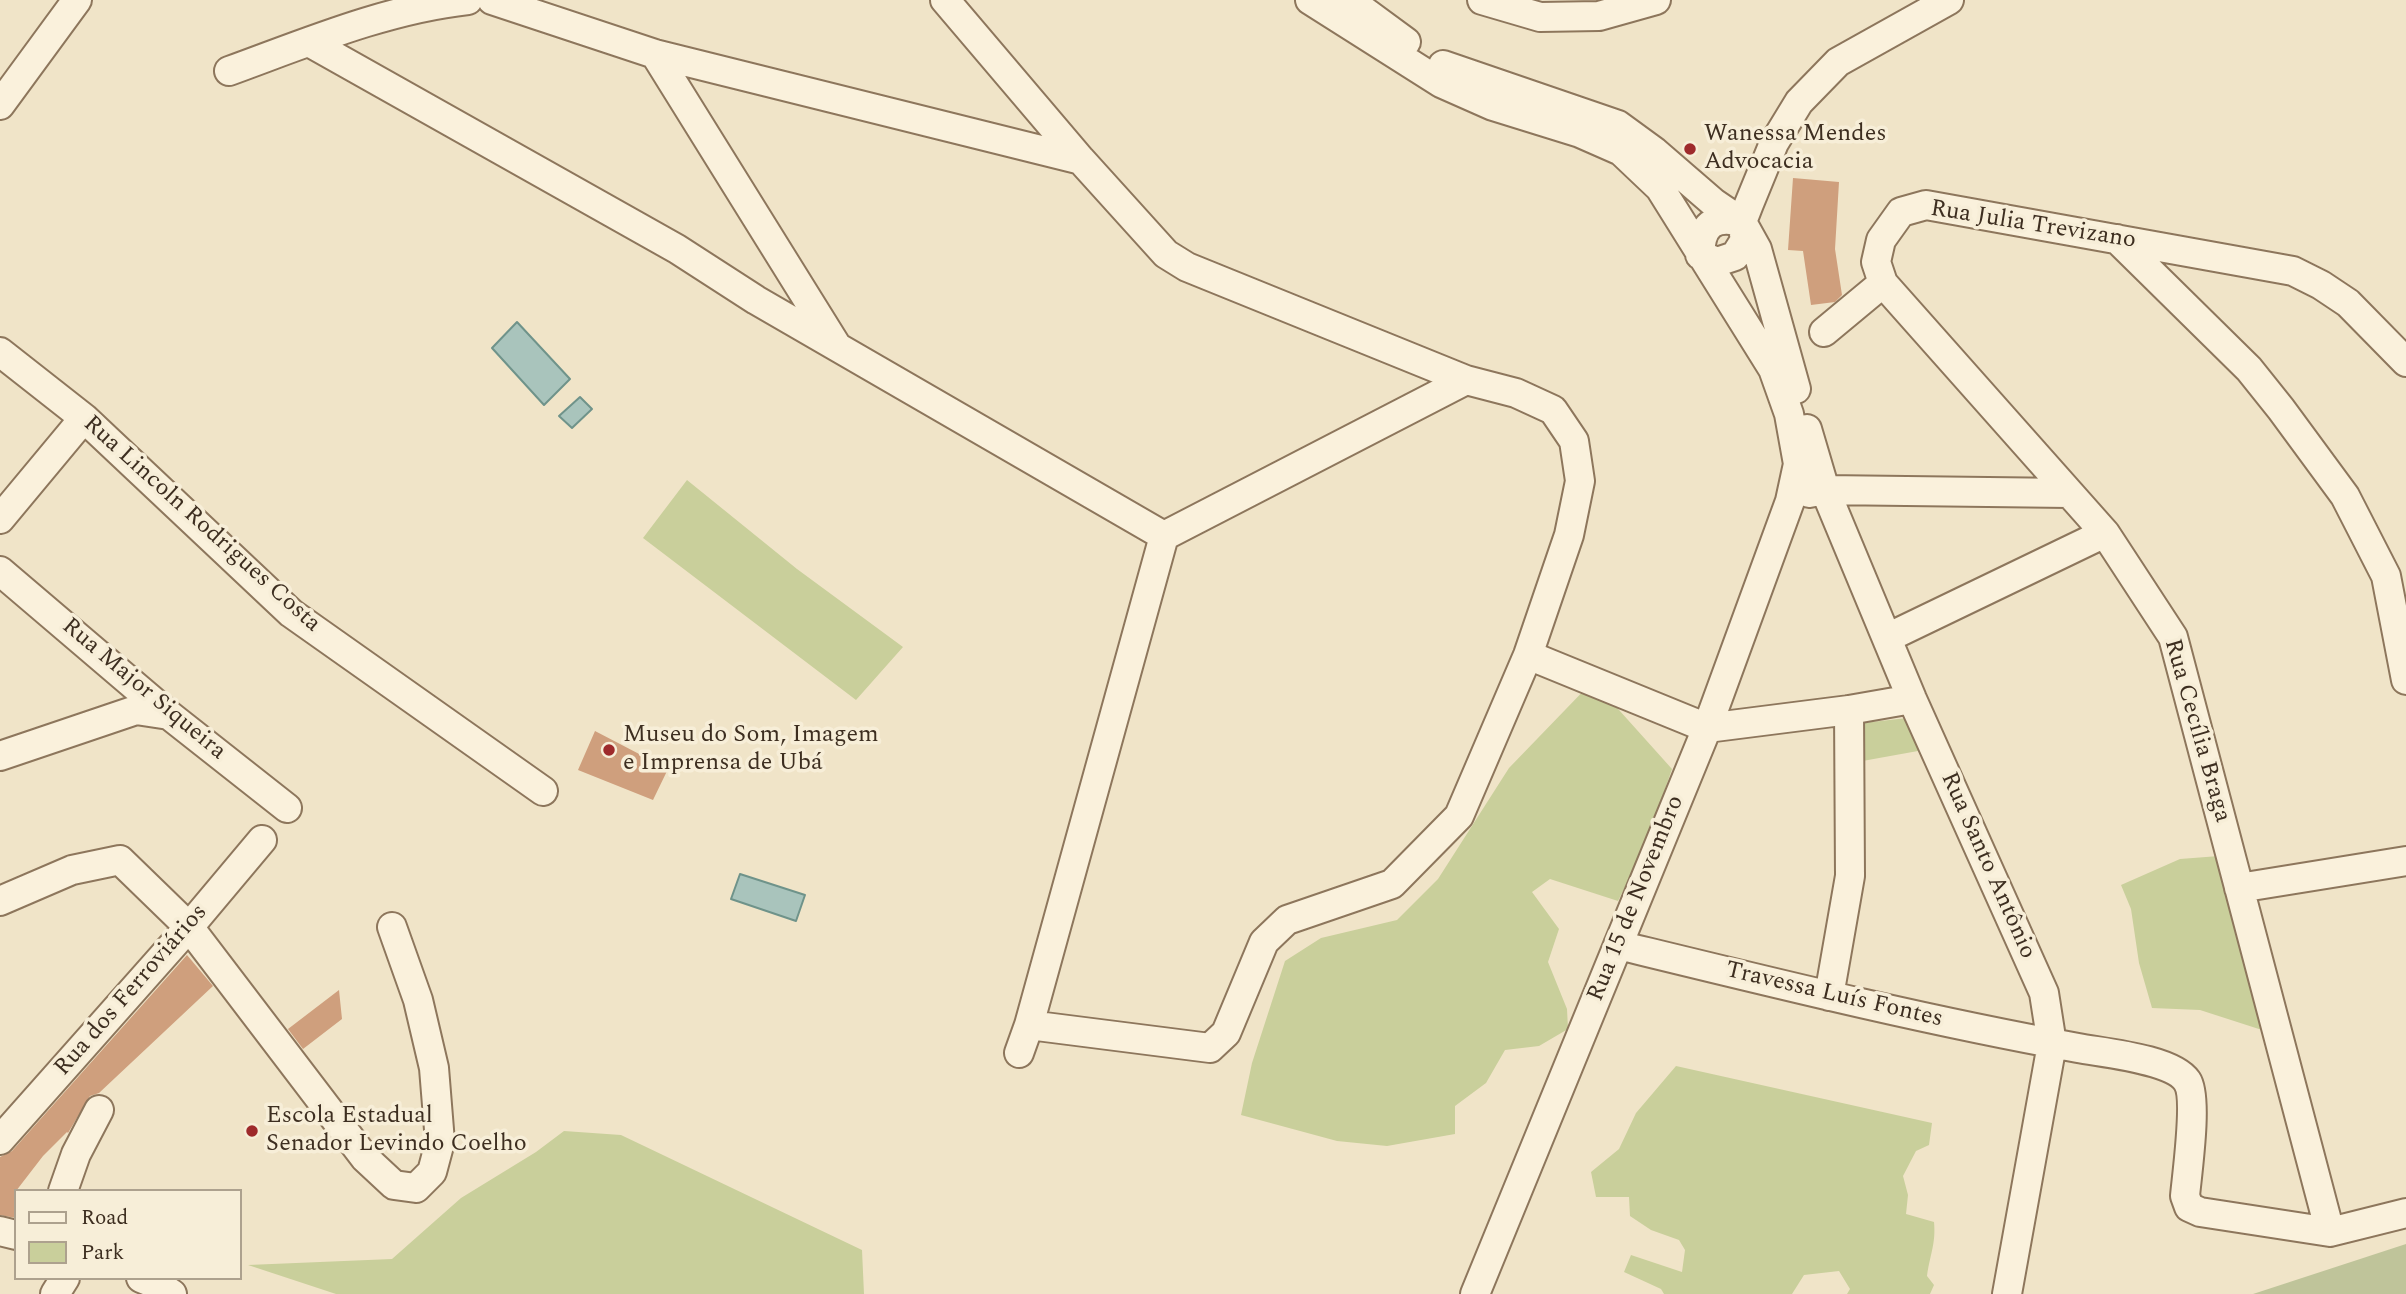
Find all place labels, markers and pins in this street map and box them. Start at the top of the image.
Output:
place label: Wanessa Mendes Advocacia [1704,121,1887,177]
marker: Wanessa Mendes Advocacia [1682,141,1698,157]
place label: Museu do Som, Imagem e Imprensa de Ubá [623,722,879,778]
marker: Museu do Som, Imagem e Imprensa de Ubá [601,742,617,758]
place label: Escola Estadual Senador Levindo Coelho [266,1103,527,1159]
marker: Escola Estadual Senador Levindo Coelho [244,1123,260,1139]

